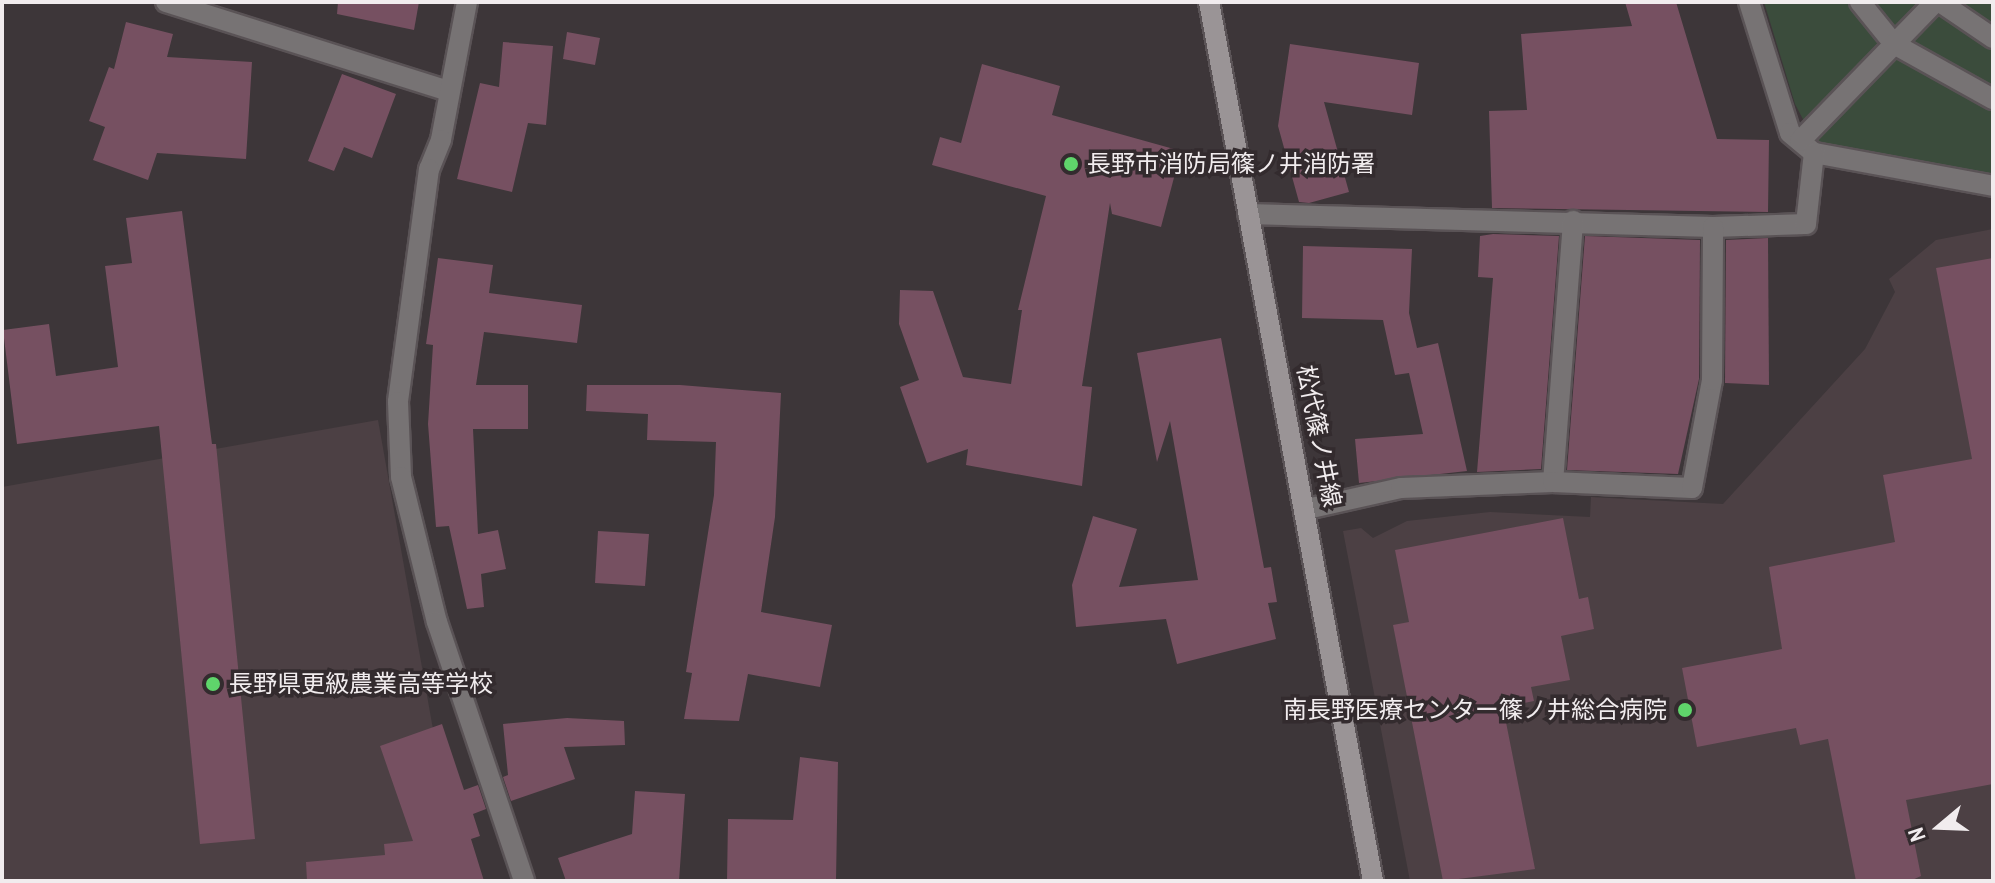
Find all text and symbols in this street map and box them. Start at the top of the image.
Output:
place label: 長野市消防局篠ノ井消防署 [1087,150,1375,178]
marker: 長野市消防局篠ノ井消防署 [1062,155,1080,173]
street label: 松代篠ノ井線 [1291,363,1347,509]
place label: 長野県更級農業高等学校 [229,670,493,698]
marker: 長野県更級農業高等学校 [204,675,222,693]
place label: 南長野医療センター篠ノ井総合病院 [1283,696,1667,724]
marker: 南長野医療センター篠ノ井総合病院 [1674,699,1696,721]
north arrow [1899,787,1979,867]
text: N [1900,824,1933,846]

